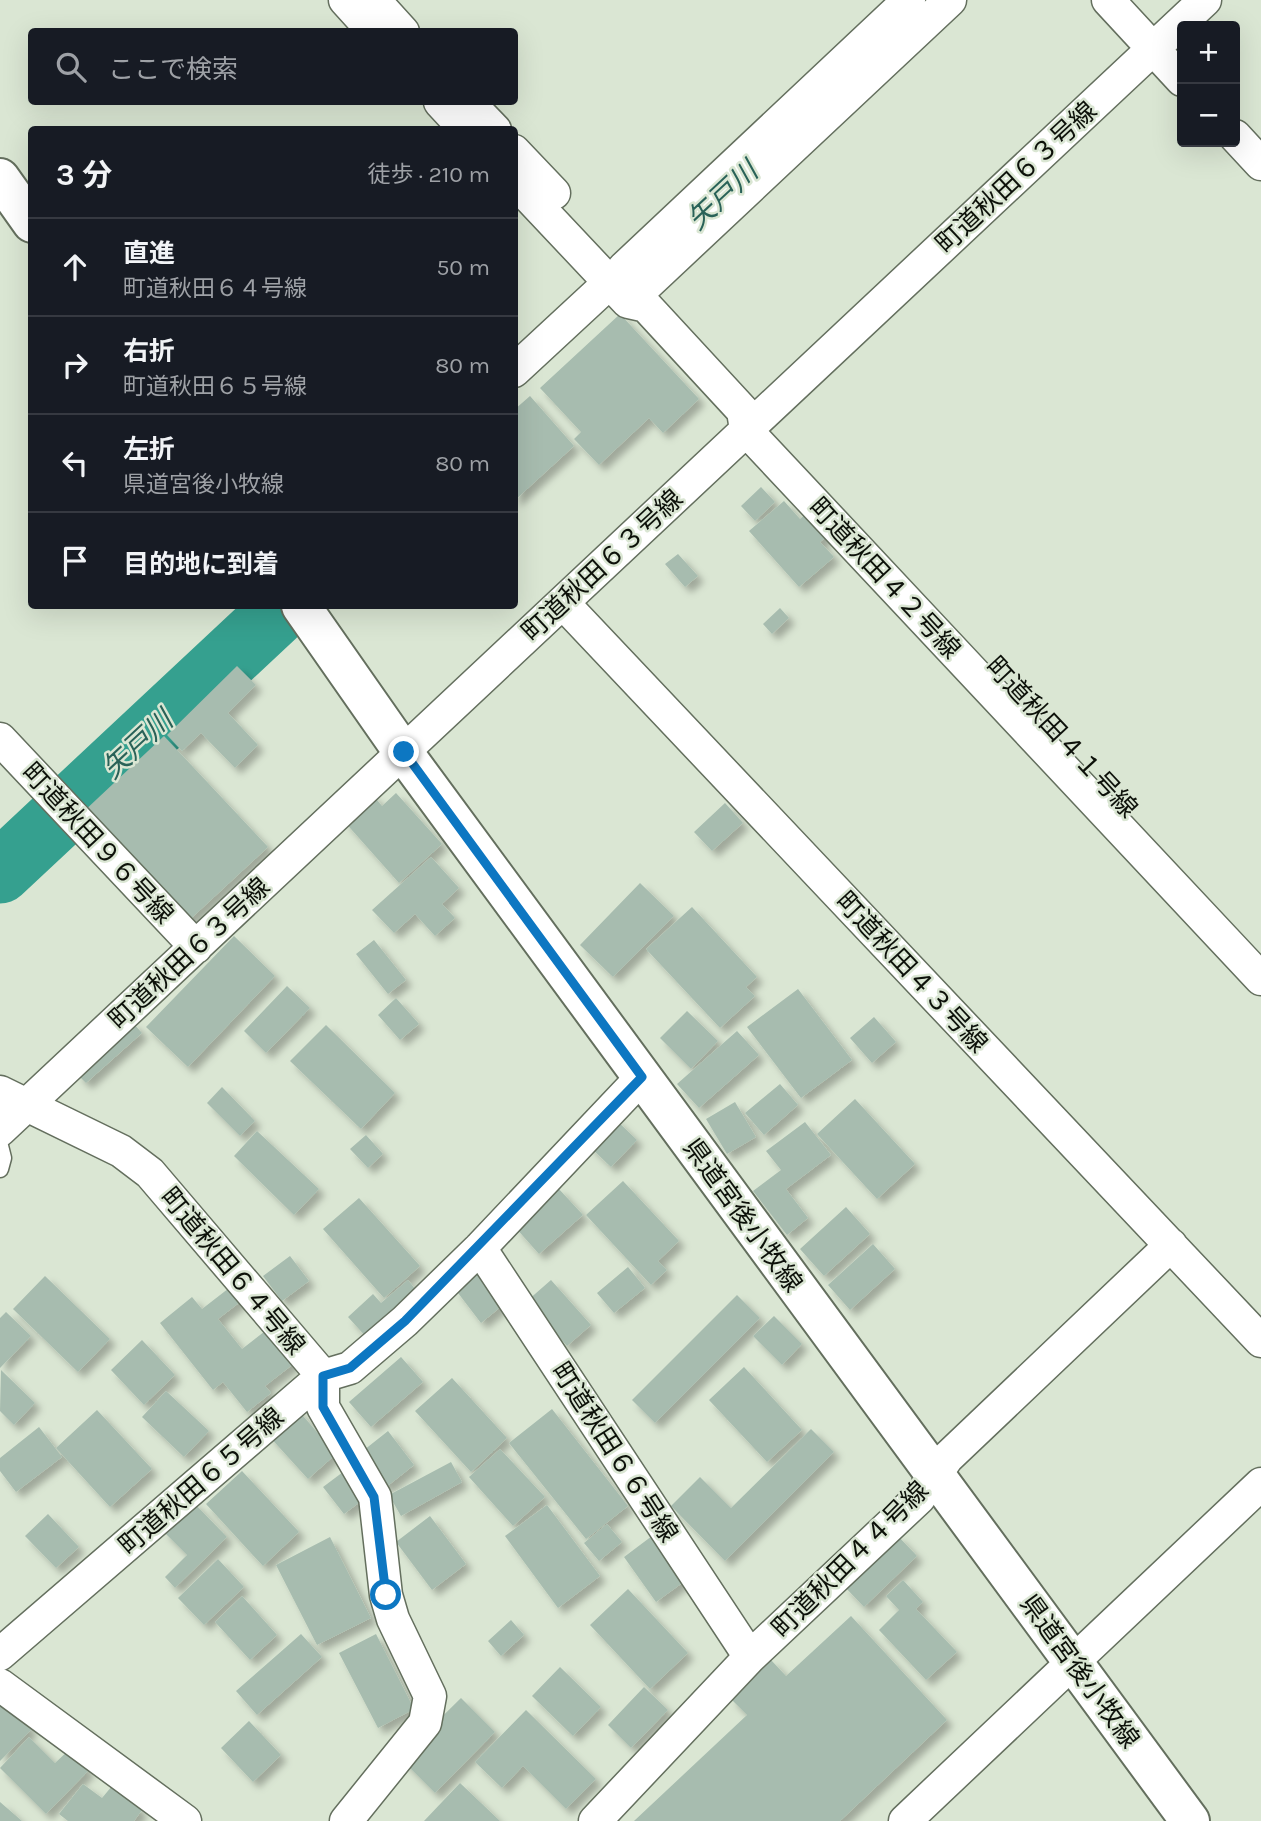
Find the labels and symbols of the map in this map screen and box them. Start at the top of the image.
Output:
street label: 町道秋田６３号線 [930,95,1103,260]
water label: 矢戸川 [680,153,766,236]
street label: 町道秋田６３号線 [516,483,689,648]
street label: 町道秋田４２号線 [802,492,967,665]
street label: 町道秋田４１号線 [979,651,1144,824]
water label: 矢戸川 [95,702,181,785]
route end [388,736,419,767]
street label: 町道秋田９６号線 [15,757,180,930]
street label: 町道秋田６３号線 [103,871,276,1036]
street label: 町道秋田４３号線 [829,886,994,1059]
street label: 県道宮後小牧線 [677,1133,809,1298]
street label: 町道秋田６４号線 [154,1182,311,1361]
street label: 町道秋田６６号線 [545,1357,684,1548]
street label: 町道秋田６５号線 [113,1401,290,1561]
street label: 町道秋田４４号線 [766,1475,935,1644]
route start [370,1579,401,1610]
street label: 県道宮後小牧線 [1014,1589,1146,1754]

